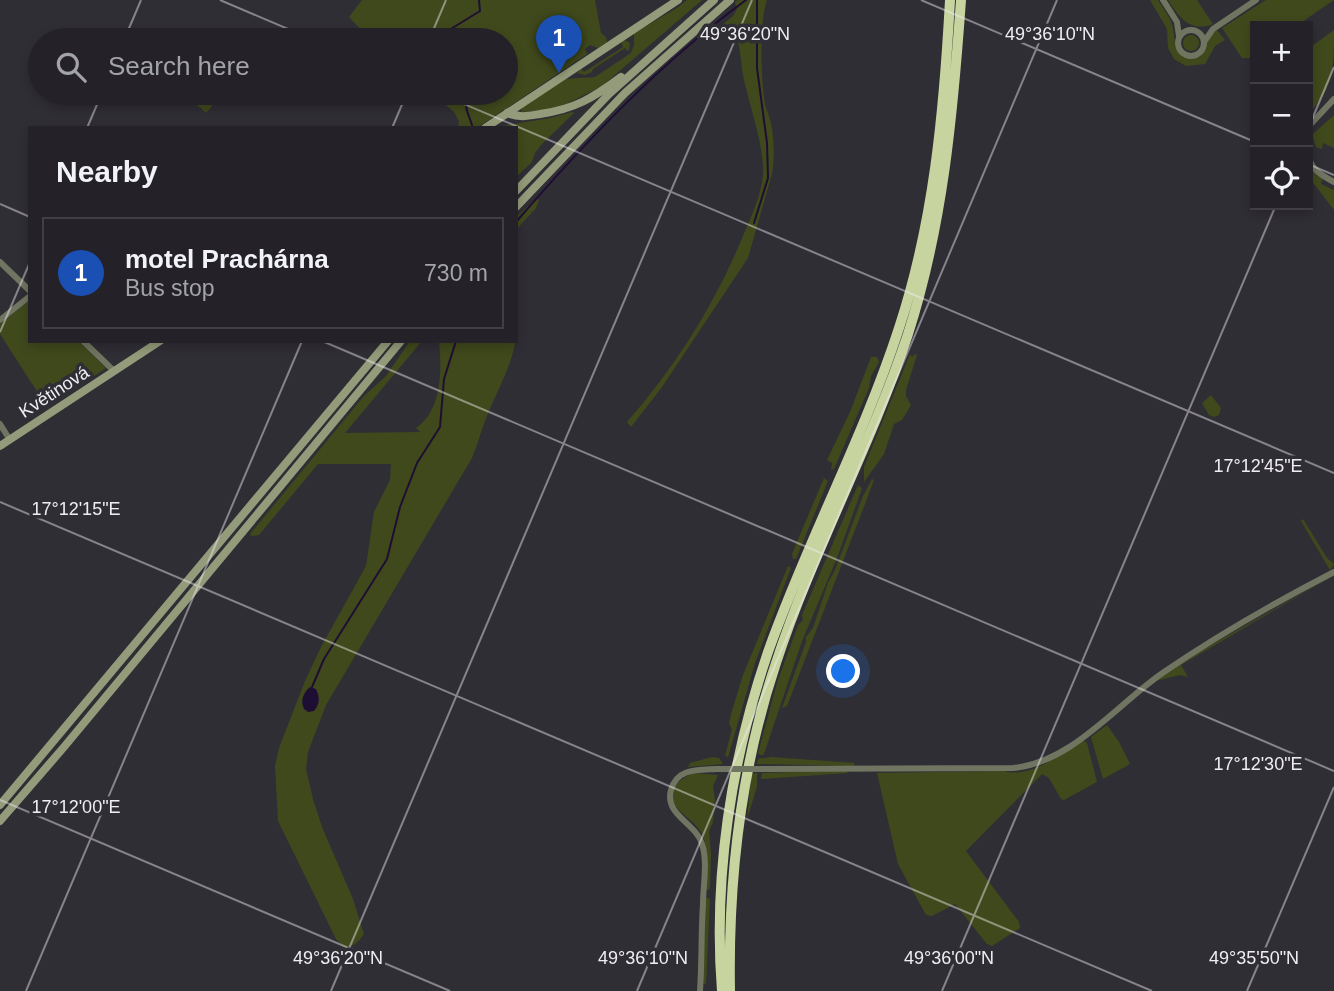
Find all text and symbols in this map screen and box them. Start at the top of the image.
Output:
pin: 1 [536,15,582,73]
map controls [1250,21,1313,210]
button: + [1250,21,1313,84]
text: 49°36'20"N [700,24,790,44]
text: 49°36'10"N [1005,24,1095,44]
search box [28,28,518,105]
icon: search [52,48,90,86]
text: Search here [108,51,250,81]
button: − [1250,84,1313,147]
button: locate [1250,147,1313,210]
text: Nearby [56,155,158,188]
text: motel Prachárna [125,244,329,274]
text: 1 [75,260,87,286]
text: 730 m [424,260,488,286]
text: Bus stop [125,275,215,301]
street label: Květinová [15,362,93,422]
text: 17°12'45"E [1213,456,1303,476]
text: 17°12'15"E [31,499,121,519]
your location [826,654,860,688]
text: 17°12'30"E [1213,754,1303,774]
text: 17°12'00"E [31,797,121,817]
text: 49°36'20"N [293,948,383,968]
text: 49°36'10"N [598,948,688,968]
text: 49°36'00"N [904,948,994,968]
text: 49°35'50"N [1209,948,1299,968]

